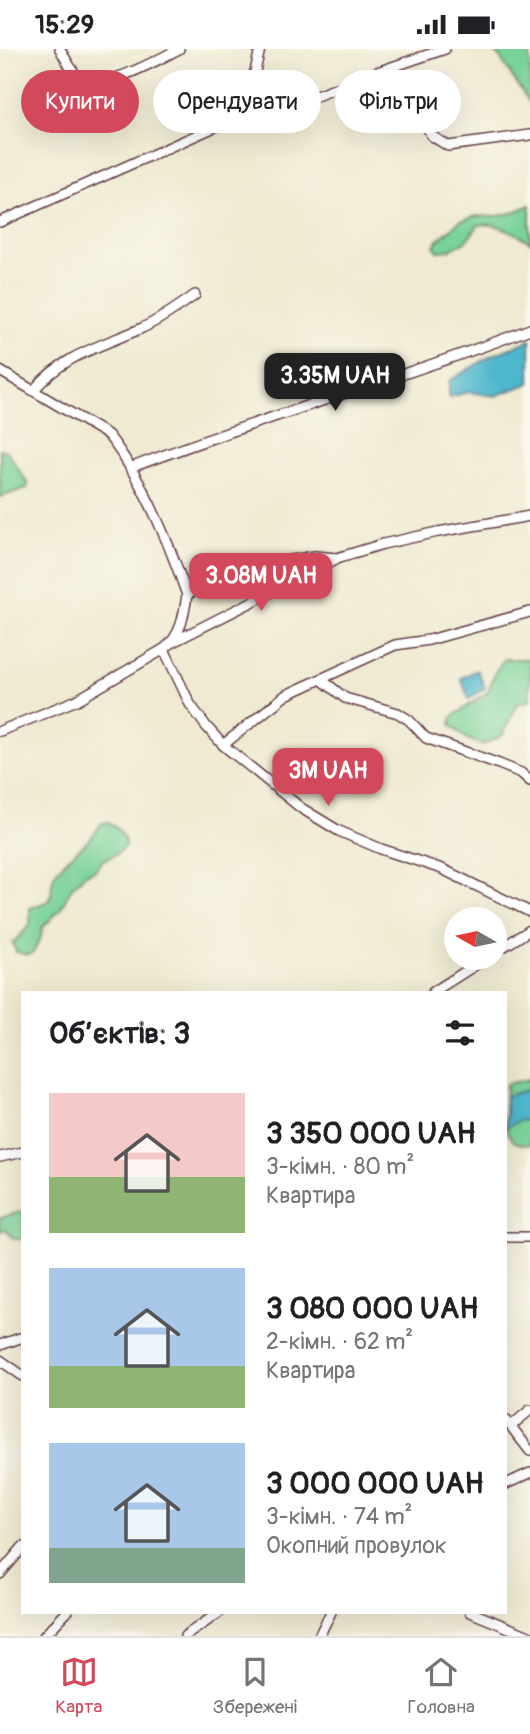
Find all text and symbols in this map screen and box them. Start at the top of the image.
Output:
text: 15:29 [35,9,94,41]
chip: Купити [21,70,139,133]
chip: Орендувати [153,70,321,133]
chip: Фільтри [335,70,461,133]
pin: 3.35M UAH [255,353,415,413]
text: 3.35M UAH [280,361,390,390]
pin: 3.08M UAH [181,553,341,613]
text: 3.08M UAH [205,561,317,590]
pin: 3M UAH [271,749,385,808]
text: 3M UAH [288,756,368,785]
north arrow [444,907,508,969]
map controls [444,907,507,970]
icon: filters [441,1014,479,1052]
text: Об’єктів: 3 [49,1015,190,1052]
text: 3 350 000 UAH [266,1115,476,1152]
icon: home [105,1121,189,1205]
text: 3-кімн. · 80 m² [266,1152,414,1181]
text: Квартира [266,1181,355,1210]
text: 3 080 000 UAH [266,1290,478,1327]
icon: home [105,1296,189,1380]
text: 2-кімн. · 62 m² [266,1327,413,1356]
text: Квартира [266,1356,355,1385]
text: 3 000 000 UAH [266,1465,484,1502]
icon: home [105,1471,189,1555]
text: 3-кімн. · 74 m² [266,1502,412,1531]
text: Окопний провулок [266,1531,447,1560]
tab: Карта [55,1653,102,1719]
tab: Збережені [213,1653,297,1719]
tab: Головна [408,1653,475,1719]

